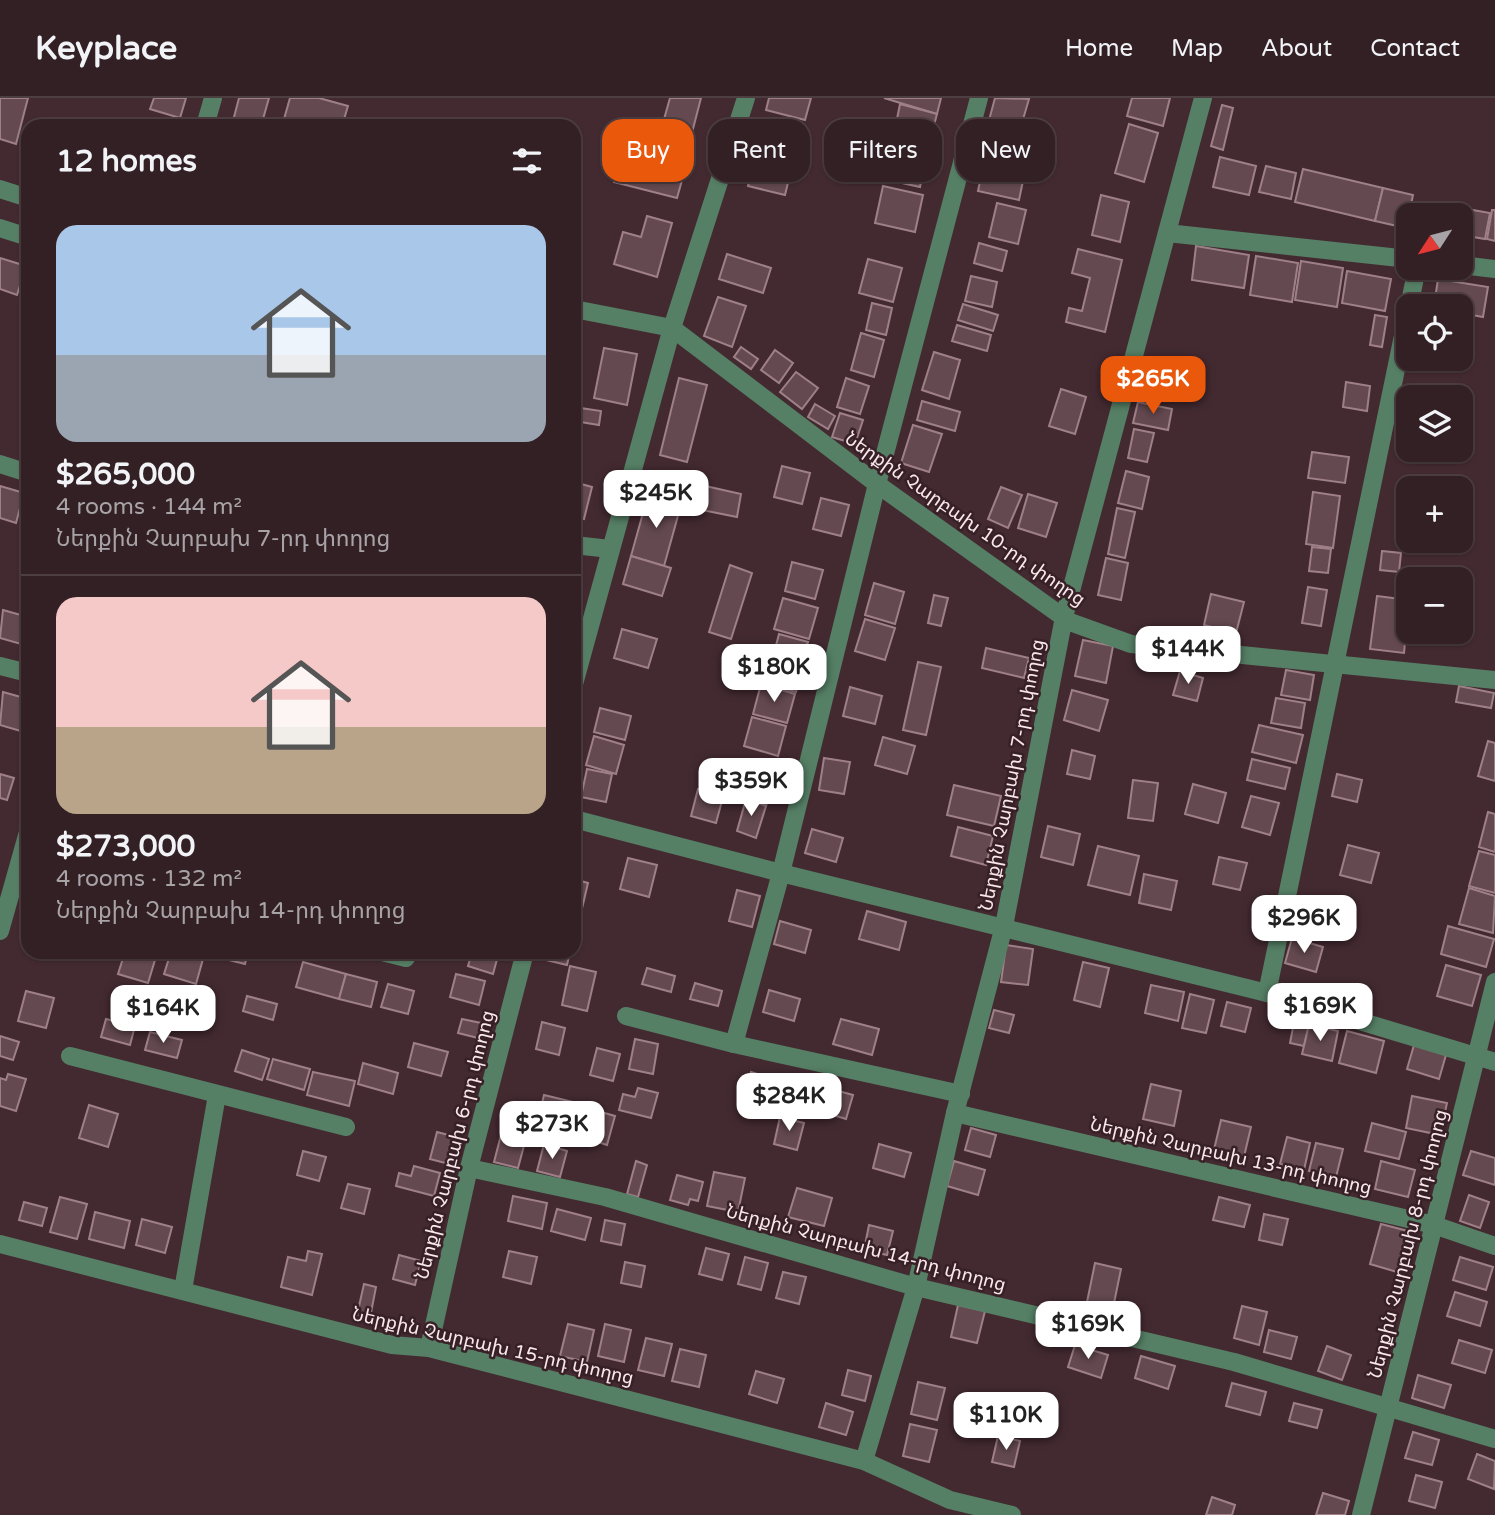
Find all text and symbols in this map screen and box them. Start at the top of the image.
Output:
text: Keyplace [35,29,177,68]
text: Home [1065,34,1133,63]
text: Map [1171,34,1223,63]
text: About [1261,34,1332,63]
text: Contact [1370,34,1460,63]
chip: Buy [602,119,694,182]
chip: Rent [708,119,810,182]
chip: Filters [824,119,942,182]
chip: New [956,119,1055,182]
icon: filters [508,142,546,180]
text: 12 homes [56,143,197,180]
north arrow [1396,203,1474,280]
map controls [1396,203,1473,644]
icon: home [238,270,364,396]
button: locate [1396,294,1473,371]
pin: $265K [1104,356,1202,416]
text: $265K [1117,365,1189,393]
button: layers [1396,385,1473,462]
street label: Ներքին Չարբախ 10-րդ փողոց [841,427,1089,611]
text: $265,000 [56,456,195,493]
pin: $245K [607,470,705,530]
button: + [1396,476,1473,553]
text: $245K [620,479,692,507]
text: 4 rooms · 144 m² [56,493,242,521]
text: Ներքին Չարբախ 7-րդ փողոց [56,525,390,553]
button: − [1396,567,1473,644]
pin: $144K [1139,626,1237,686]
text: $144K [1152,635,1224,663]
street label: Ներքին Չարբախ 7-րդ փողոց [975,637,1049,913]
icon: home [238,642,364,768]
pin: $180K [725,644,823,704]
text: $180K [738,653,810,681]
pin: $359K [702,758,800,818]
text: $359K [715,767,787,795]
text: $273,000 [56,828,195,865]
text: 4 rooms · 132 m² [56,865,242,893]
pin: $296K [1255,896,1353,955]
text: Ներքին Չարբախ 14-րդ փողոց [56,897,405,925]
text: $296K [1268,904,1340,932]
pin: $169K [1271,984,1369,1043]
pin: $164K [114,986,212,1045]
text: $169K [1284,992,1356,1020]
text: $164K [127,994,199,1022]
street label: Ներքին Չարբախ 6-րդ փողոց [411,1008,499,1282]
pin: $284K [740,1074,838,1133]
text: $284K [753,1082,825,1110]
pin: $273K [503,1102,601,1161]
street label: Ներքին Չարբախ 8-րդ փողոց [1364,1107,1452,1381]
text: $273K [516,1110,588,1138]
street label: Ներքին Չարբախ 13-րդ փողոց [1088,1113,1374,1199]
street label: Ներքին Չարբախ 14-րդ փողոց [724,1200,1008,1296]
pin: $169K [1039,1302,1137,1361]
street label: Ներքին Չարբախ 15-րդ փողոց [350,1303,636,1389]
text: $169K [1052,1310,1124,1338]
pin: $110K [957,1392,1055,1452]
text: $110K [970,1401,1042,1429]

